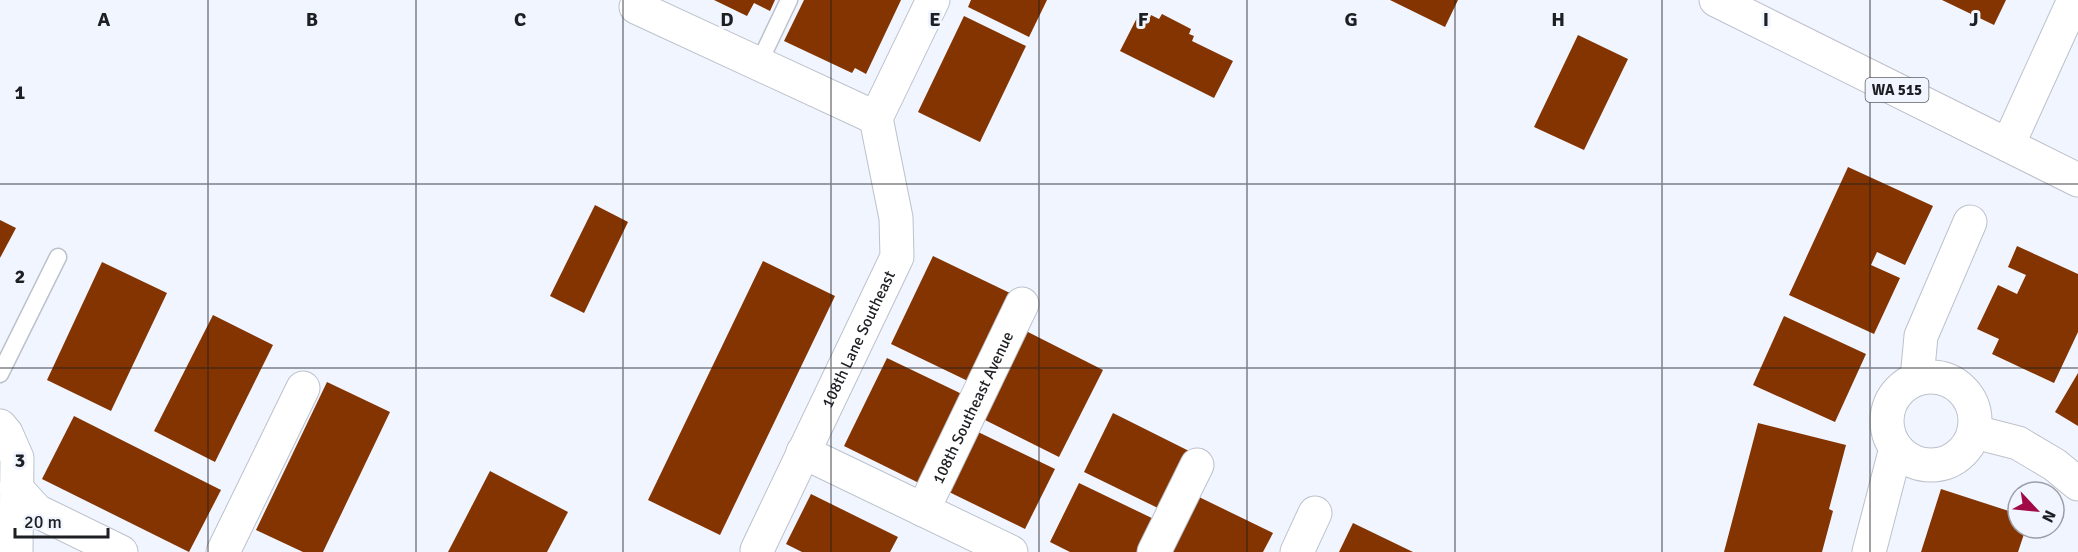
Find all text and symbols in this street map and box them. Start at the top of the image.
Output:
text: A [98,7,111,32]
text: B [306,7,318,32]
text: C [514,7,526,32]
text: D [720,7,734,32]
text: E [929,7,941,32]
text: F [1138,7,1149,32]
text: G [1344,7,1358,32]
text: H [1551,7,1565,32]
text: I [1763,7,1769,32]
text: J [1969,7,1979,32]
road number: WA 515 [1866,78,1928,102]
text: 1 [15,80,26,105]
text: 2 [15,264,25,289]
street label: 108th Lane Southeast [818,267,900,411]
street label: 108th Southeast Avenue [928,328,1018,487]
text: 3 [15,448,25,473]
north arrow [2006,480,2066,540]
scale bar [15,501,108,539]
text: N [2037,507,2060,526]
text: 20 m [24,511,62,533]

